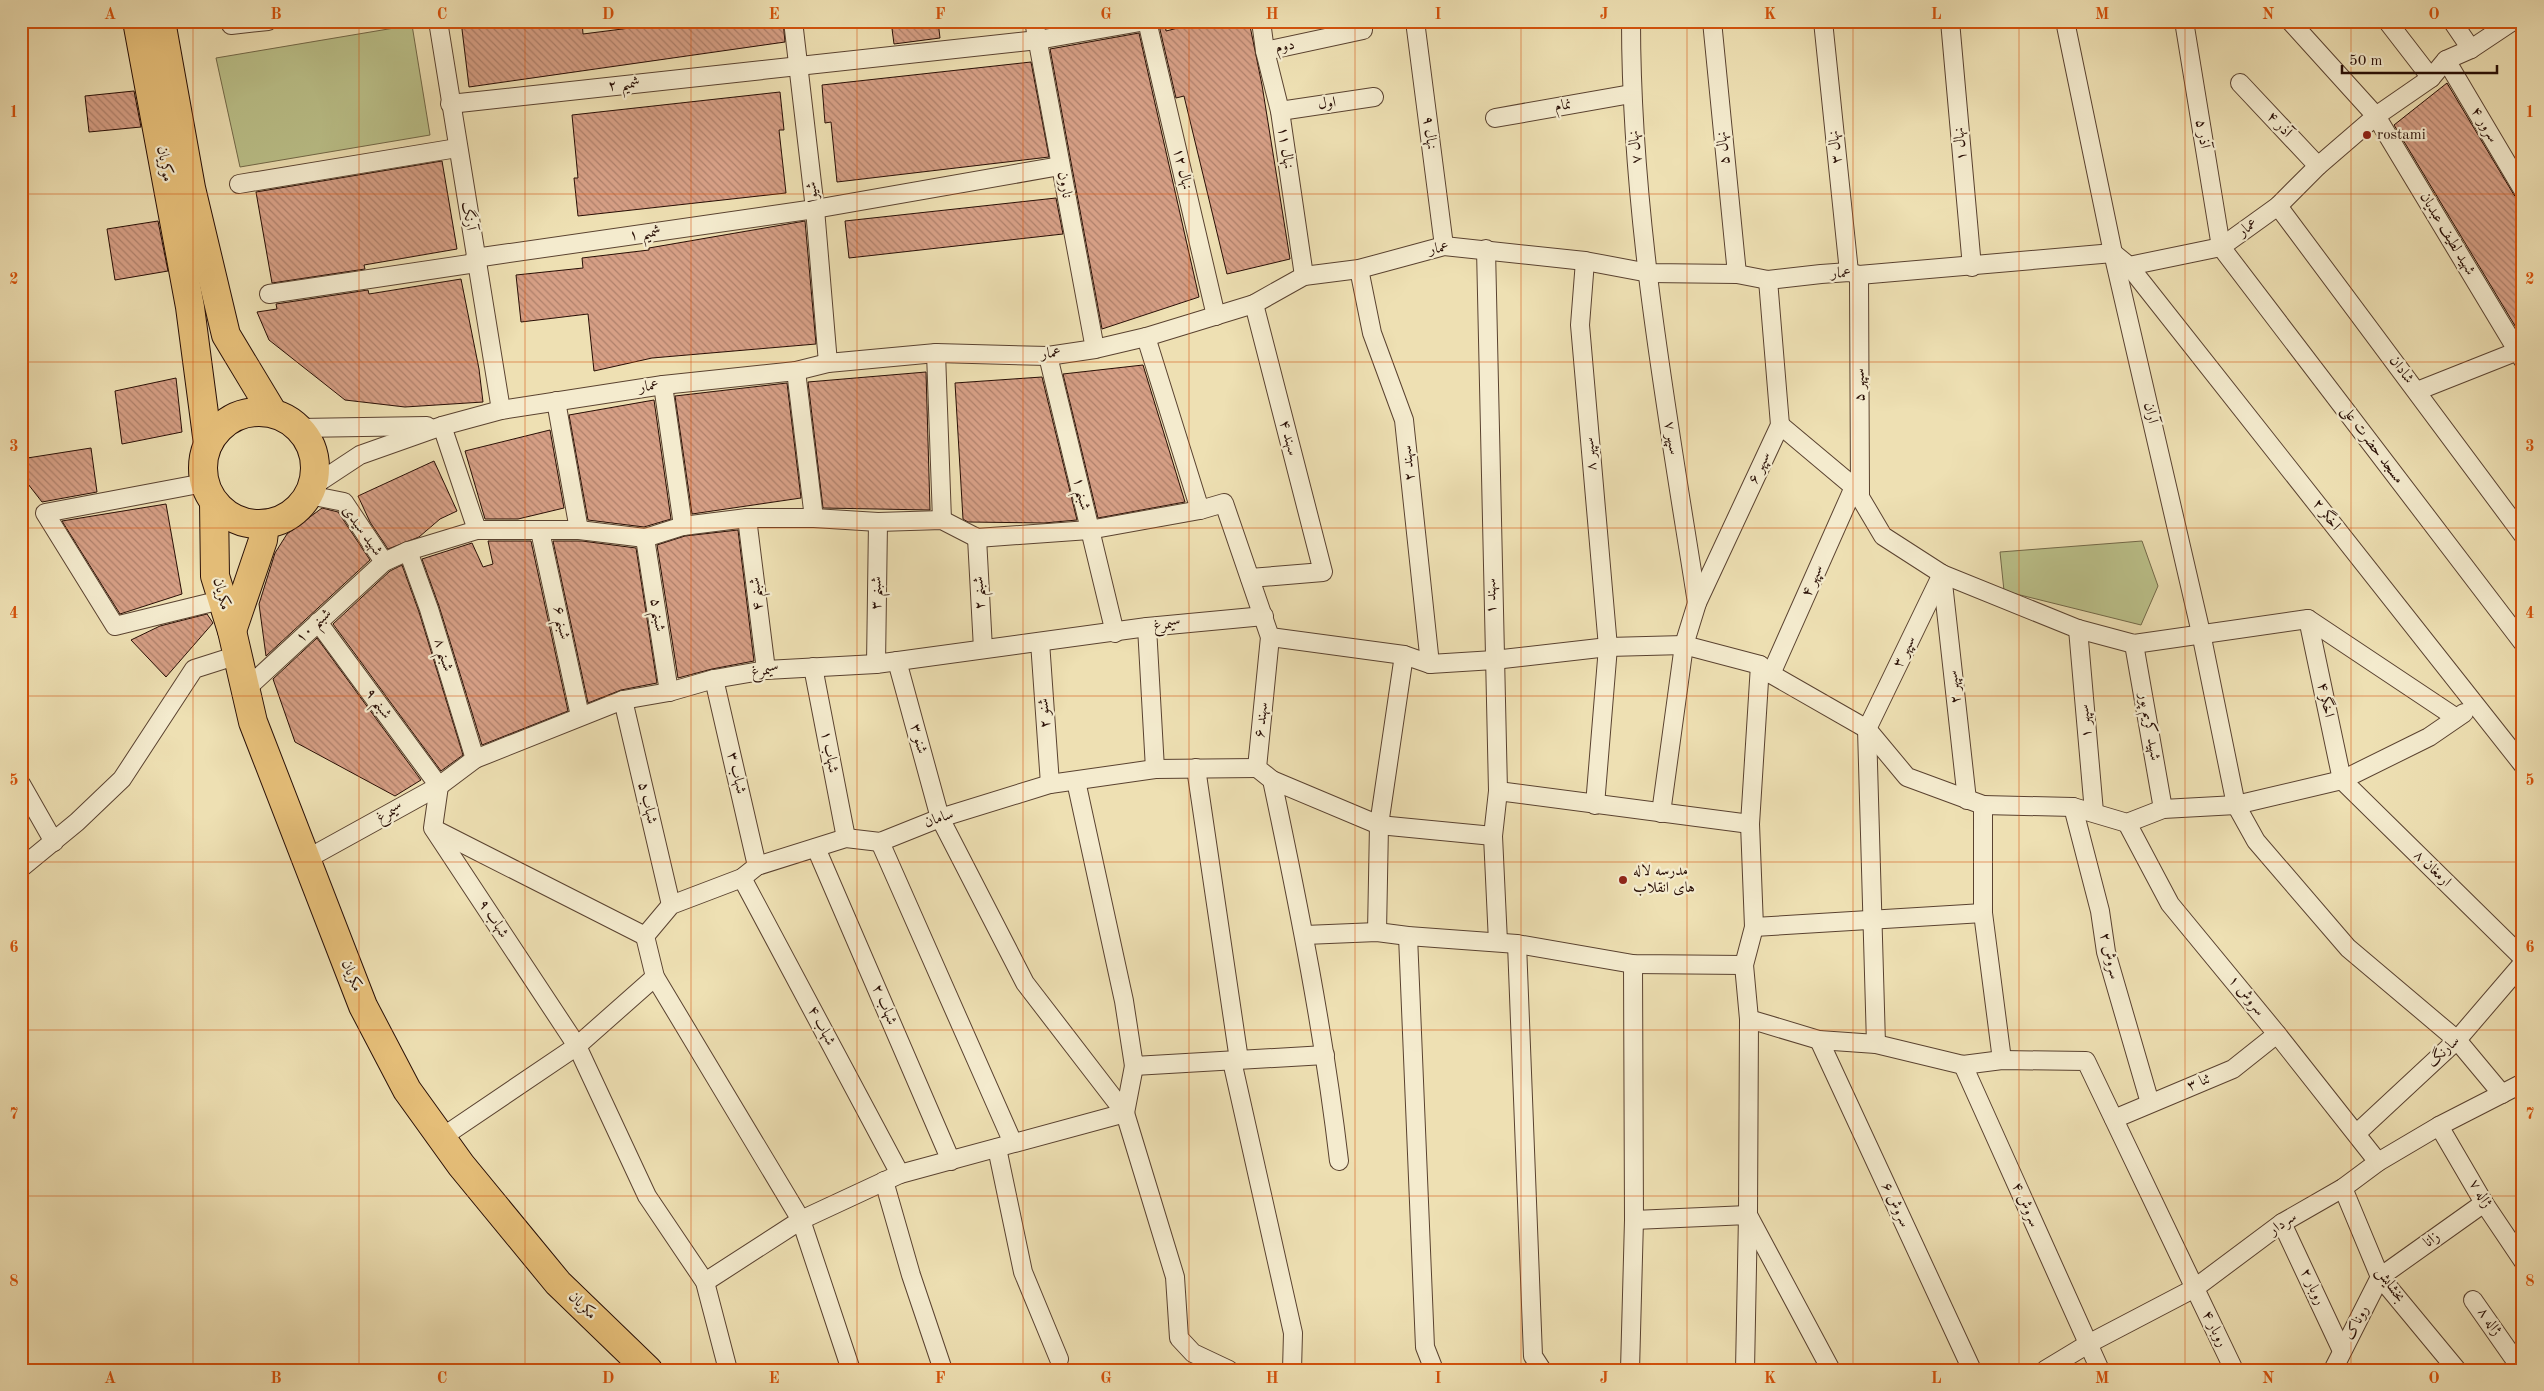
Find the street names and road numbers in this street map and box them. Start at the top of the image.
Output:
street label: دوم [1274,38,1297,60]
street label: شمیم ۲ [607,76,641,100]
street label: اول [1317,95,1337,113]
street label: نمام [1553,97,1573,119]
street label: سرور ۴ [2467,105,2500,146]
street label: آذر ۴ [2264,107,2298,142]
street label: نهال ۹ [1419,115,1438,151]
street label: آذر ۵ [2192,118,2215,151]
street label: نهال ۱۱ [1274,126,1295,170]
street label: نهال ۱ [1952,127,1971,161]
street label: نهال ۷ [1627,129,1646,164]
street label: نهال ۳ [1827,129,1846,164]
street label: نهال ۵ [1715,130,1734,165]
street label: موکریان [153,145,176,183]
street label: نهال ۱۲ [1169,147,1194,191]
street label: نارون [1054,170,1074,200]
street label: شیوا [804,181,822,203]
street label: شهید لطیف عبدیان [2416,190,2478,278]
street label: آرنگ [458,200,482,233]
street label: عمار [2234,216,2261,241]
street label: شمیم ۱ [628,224,663,250]
street label: عمار [1426,240,1450,258]
street label: عمار [1829,266,1851,282]
street label: عمار [1038,346,1062,363]
street label: شادان [2386,353,2416,387]
street label: سپهر ۵ [1853,368,1869,402]
street label: عمار [636,378,660,396]
street label: آران [2140,400,2163,427]
street label: مسجد حضرت علی [2336,403,2406,488]
street label: سهند ۴ [1275,419,1300,457]
street label: سپهر ۷ [1660,420,1681,456]
street label: سپهر ۸ [1582,437,1601,471]
street label: سهند ۲ [1400,444,1419,482]
street label: سپهر ۶ [1746,450,1775,487]
street label: شبنم ۱ [1064,476,1092,513]
street label: اخگر ۲ [2308,495,2345,534]
street label: شهید سیدی [338,503,385,559]
street label: سپهر ۴ [1799,563,1828,600]
street label: مکریان [209,576,233,612]
street label: شبنم ۴ [748,576,772,612]
street label: شبنم ۳ [869,576,891,610]
street label: شبنم ۲ [972,576,994,610]
street label: سهند ۱ [1484,578,1501,614]
street label: شبنم ۵ [641,597,667,634]
street label: شبنم ۶ [544,605,572,642]
street label: شبنم ۱۰ [293,606,339,650]
street label: سیمرغ [1152,616,1182,638]
street label: سپهر ۳ [1891,634,1920,671]
street label: شبنم ۸ [425,637,455,675]
street label: سیمرغ [750,662,780,684]
street label: سپهر ۲ [1946,669,1965,704]
street label: اخگر ۴ [2313,681,2339,719]
street label: شبنم ۹ [357,686,394,726]
street label: شهید کریم پور [2131,690,2164,762]
street label: شنو ۲ [1036,697,1054,729]
street label: سهند ۶ [1253,701,1272,739]
street label: سپهر ۱ [2077,704,2096,738]
street label: شنو ۳ [907,722,929,756]
street label: شهاب ۱ [817,730,840,774]
street label: شهاب ۳ [723,751,748,796]
street label: شهاب ۵ [634,781,659,826]
street label: سیمرغ [374,800,408,830]
street label: سامان [922,807,956,831]
street label: ارمغان ۸ [2410,848,2454,890]
street label: شهاب ۹ [474,897,511,941]
street label: سروش ۲ [2095,931,2123,981]
street label: مکریان [337,958,365,994]
street label: سروش ۱ [2224,972,2268,1020]
street label: شهاب ۲ [868,983,899,1028]
street label: شهاب ۴ [804,1004,838,1049]
street label: سارنگ [2422,1031,2463,1071]
street label: ثنا ۳ [2185,1072,2213,1094]
street label: ژاله ۷ [2466,1177,2494,1211]
street label: سروش ۶ [1877,1180,1913,1230]
street label: سروش ۴ [2008,1180,2042,1230]
street label: سردار [2265,1210,2300,1240]
street label: زانا [2421,1229,2443,1251]
street label: بخشایش [2372,1265,2407,1306]
street label: روبار ۲ [2297,1266,2327,1308]
street label: مکریان [565,1289,599,1323]
street label: روناک [2341,1303,2372,1343]
street label: ژاله ۸ [2474,1305,2504,1339]
street label: روبار ۴ [2199,1308,2229,1350]

